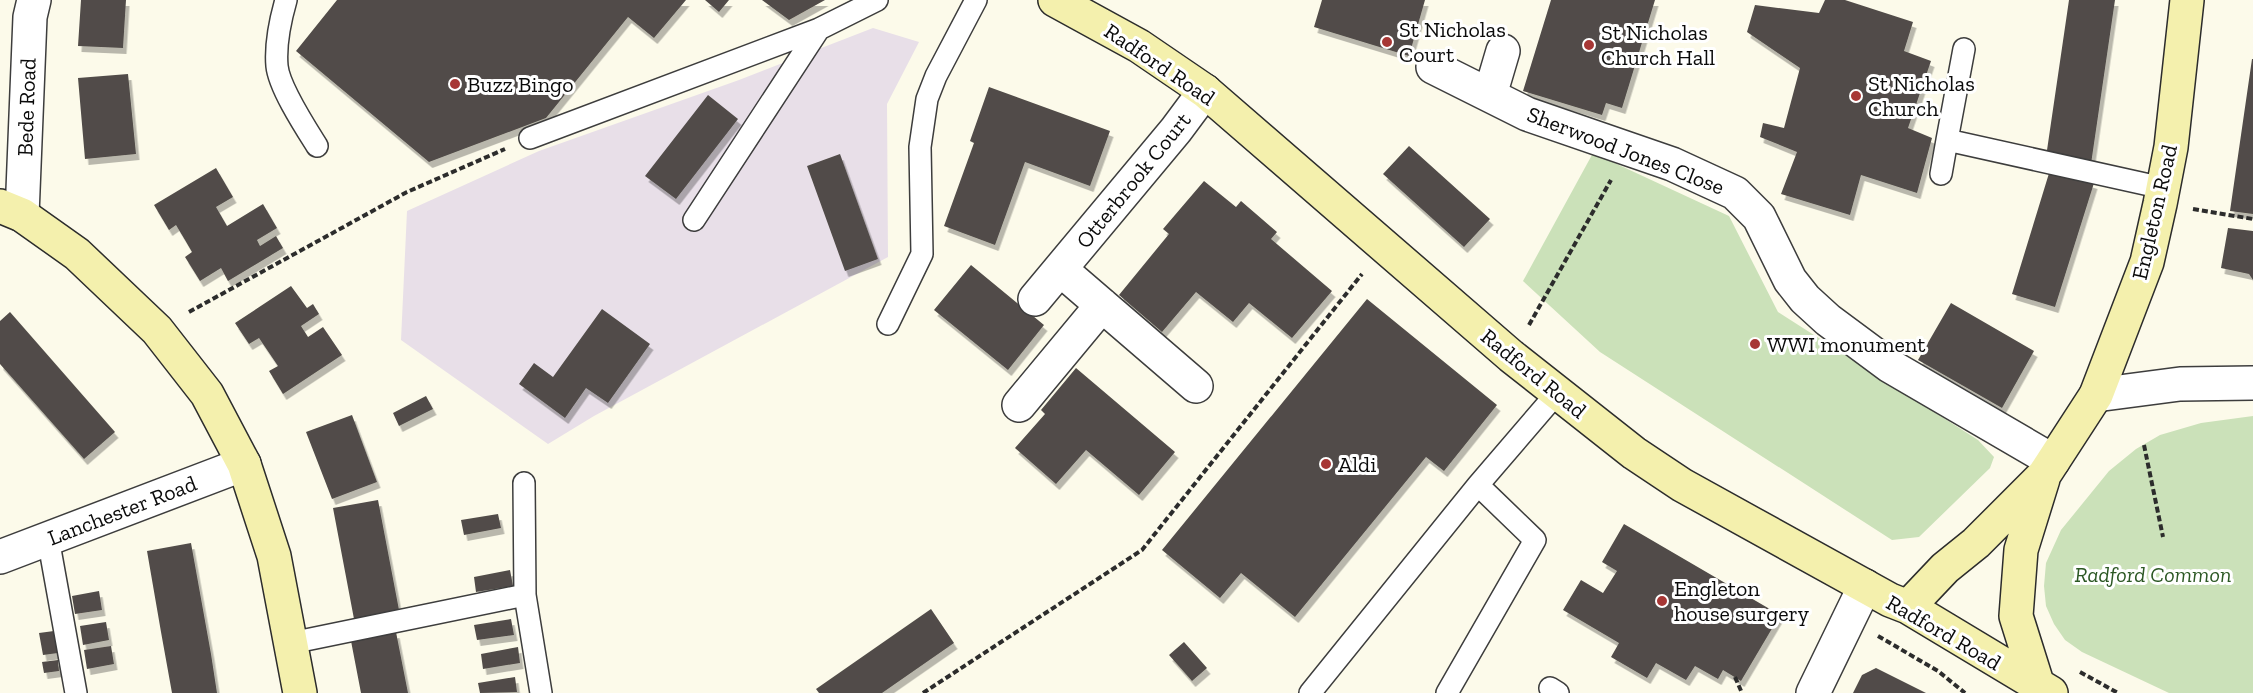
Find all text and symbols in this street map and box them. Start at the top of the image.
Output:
place label: St Nicholas Court [1399,16,1506,68]
street label: Radford Road [1099,17,1220,111]
place label: St Nicholas Church Hall [1601,19,1715,71]
marker: St Nicholas Court [1380,35,1394,49]
marker: St Nicholas Church Hall [1582,38,1596,52]
street label: Bede Road [11,57,42,157]
place label: St Nicholas Church [1868,70,1975,122]
place label: Buzz Bingo [467,71,573,98]
marker: Buzz Bingo [448,77,462,91]
marker: St Nicholas Church [1849,89,1863,103]
street label: Sherwood Jones Close [1523,100,1728,201]
street label: Otterbrook Court [1070,106,1197,254]
street label: Engleton Road [2126,142,2183,282]
street label: Radford Road [1475,323,1592,424]
place label: WWI monument [1767,331,1926,358]
marker: WWI monument [1748,337,1762,351]
place label: Aldi [1338,451,1376,478]
marker: Aldi [1319,457,1333,471]
street label: Lanchester Road [44,470,200,551]
park label: Radford Common [2075,561,2231,588]
place label: Engleton house surgery [1674,575,1810,627]
street label: Radford Road [1882,589,2006,676]
marker: Engleton house surgery [1655,594,1669,608]

